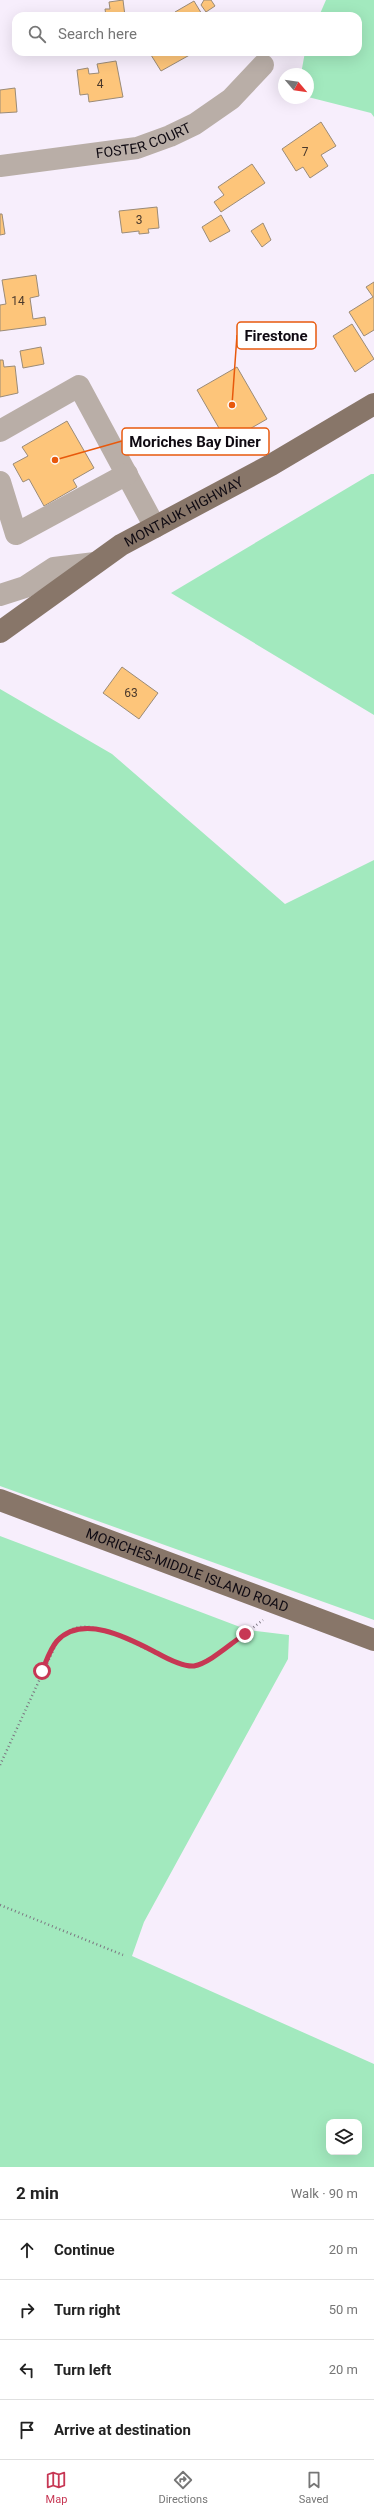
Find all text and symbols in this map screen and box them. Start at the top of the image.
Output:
search box [12,12,362,56]
icon: search [26,23,48,45]
text: Search here [58,25,137,43]
north arrow [278,68,314,104]
house number: 4 [97,77,104,91]
street label: FOSTER COURT [95,119,194,161]
house number: 7 [302,145,309,159]
house number: 3 [136,213,142,227]
house number: 14 [11,294,25,308]
callout: Firestone [237,322,316,349]
text: Firestone [244,327,308,345]
callout: Moriches Bay Diner [122,428,269,455]
text: Moriches Bay Diner [129,433,261,451]
street label: MONTAUK HIGHWAY [121,473,246,550]
house number: 63 [124,686,138,700]
street label: MORICHES-MIDDLE ISLAND ROAD [84,1525,291,1615]
route end [236,1625,254,1643]
route start [33,1662,51,1680]
map controls [326,2119,362,2155]
button: layers [326,2119,362,2155]
text: 2 min [16,2183,59,2203]
text: Walk · 90 m [291,2186,358,2201]
icon: ahead [16,2239,38,2261]
text: Continue [54,2241,115,2259]
text: 20 m [329,2242,358,2257]
icon: right [16,2299,38,2321]
text: Turn right [54,2301,120,2319]
text: 50 m [329,2302,358,2317]
icon: left [16,2359,38,2381]
text: Turn left [54,2361,111,2379]
text: 20 m [329,2362,358,2377]
icon: arrive [16,2419,38,2441]
text: Arrive at destination [54,2421,191,2439]
tab: Map [45,2469,67,2506]
tab: Directions [158,2469,208,2506]
tab: Saved [299,2469,329,2506]

